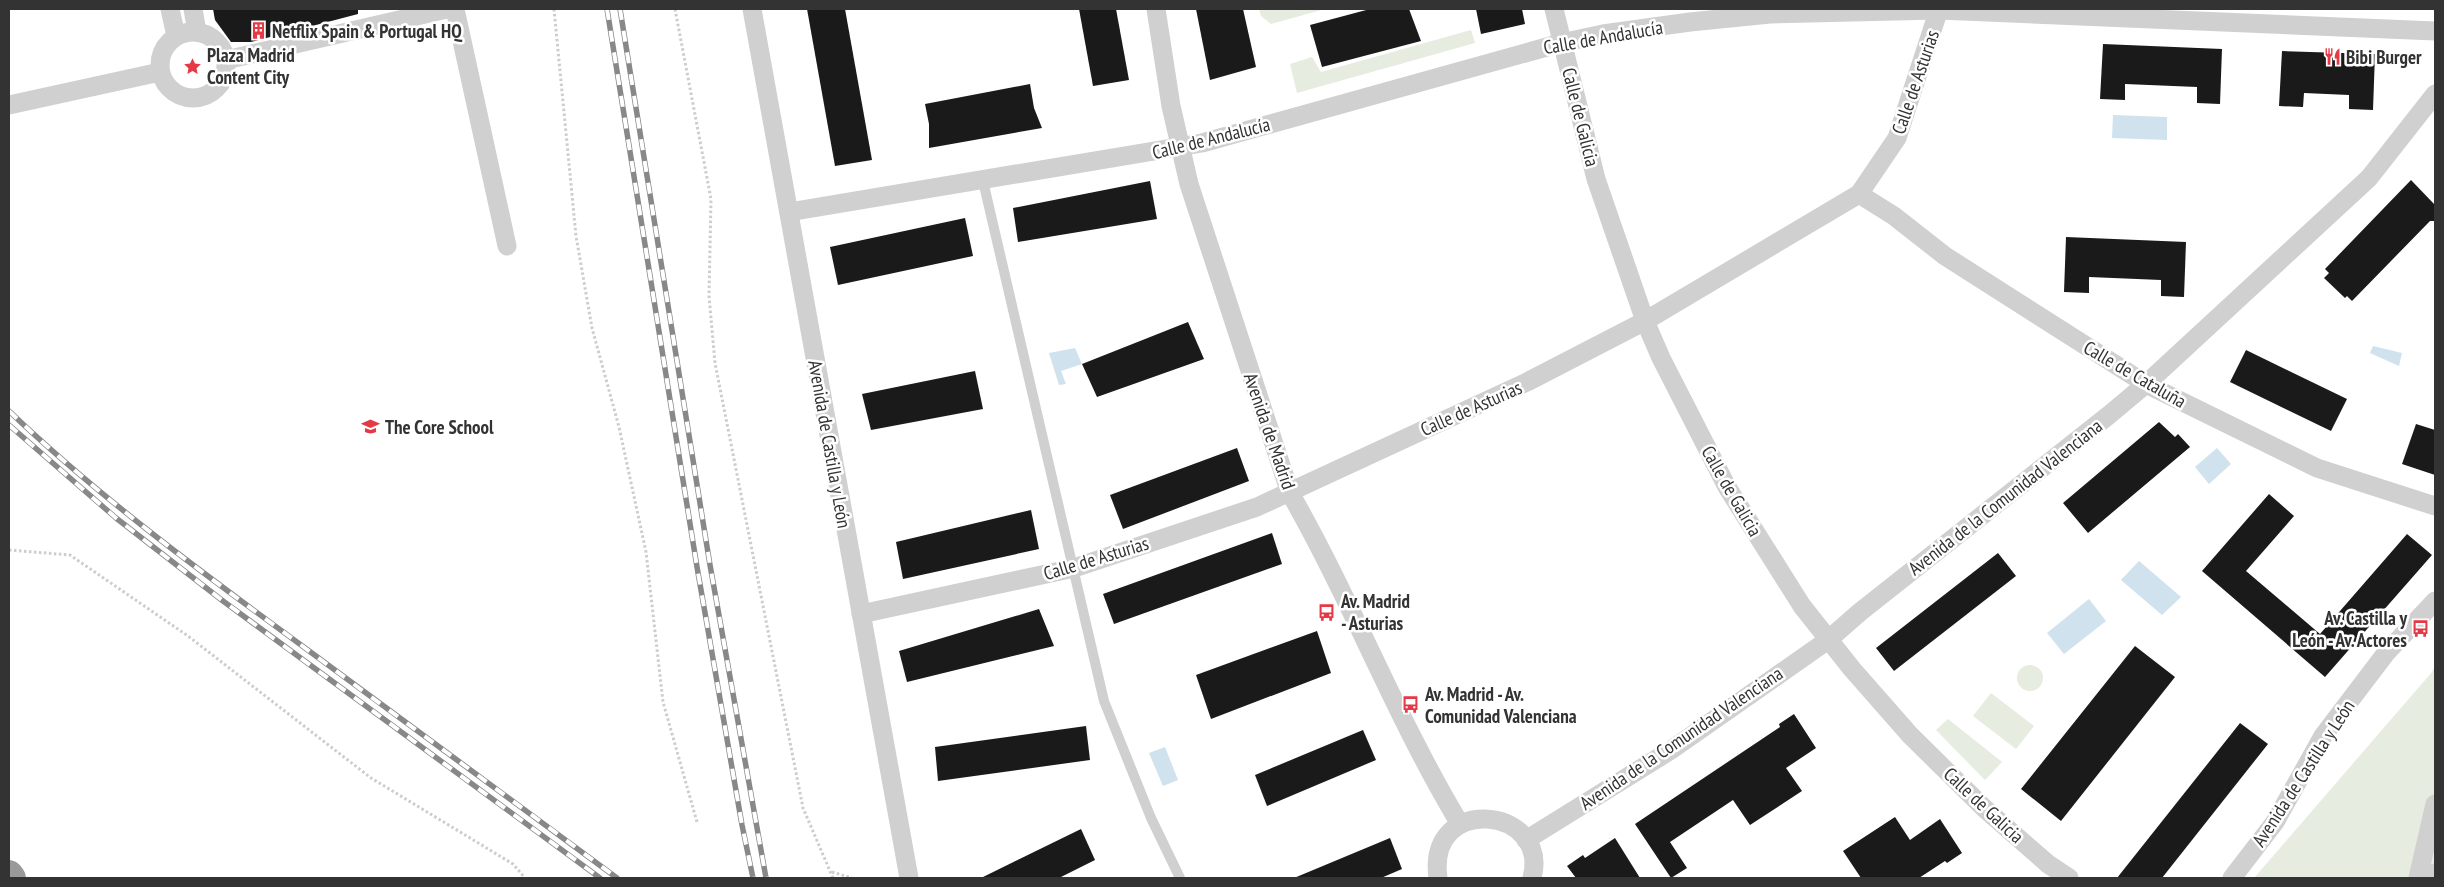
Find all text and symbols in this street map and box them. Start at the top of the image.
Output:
street label: Calle de Andalucía [1541,15,1665,59]
place label: Netflix Spain & Portugal HQ [272,19,462,43]
building icon: Netflix Spain & Portugal HQ [248,21,268,41]
street label: Calle de Asturias [1886,27,1944,137]
place label: Plaza Madrid Content City [207,43,295,89]
place label: Bibi Burger [2346,45,2422,69]
restaurant icon: Bibi Burger [2322,47,2342,67]
place icon: Plaza Madrid Content City [183,56,203,76]
street label: Calle de Galicia [1557,65,1605,169]
street label: Calle de Andalucía [1150,112,1272,164]
street label: Calle de Cataluña [2079,335,2191,413]
street label: Avenida de Castilla y León [803,358,857,530]
street label: Avenida de Madrid [1239,370,1301,492]
street label: Calle de Asturias [1417,375,1525,441]
street label: Avenida de la Comunidad Valenciana [1903,414,2107,580]
place label: The Core School [385,415,494,439]
school or university icon: The Core School [361,417,381,437]
street label: Calle de Galicia [1696,441,1768,541]
street label: Calle de Asturias [1041,531,1151,585]
place label: Av. Madrid - Asturias [1340,589,1410,635]
bus stop icon: Av. Madrid - Asturias [1317,602,1337,622]
place label: Av. Castilla y León - Av. Actores [2292,606,2407,652]
bus stop icon: Av. Castilla y León - Av. Actores [2411,619,2431,639]
street label: Avenida de la Comunidad Valenciana [1575,661,1787,815]
place label: Av. Madrid - Av. Comunidad Valenciana [1424,682,1577,728]
bus stop icon: Av. Madrid - Av. Comunidad Valenciana [1401,695,1421,715]
street label: Avenida de Castilla y León [2247,695,2359,851]
street label: Calle de Galicia [1939,762,2029,848]

